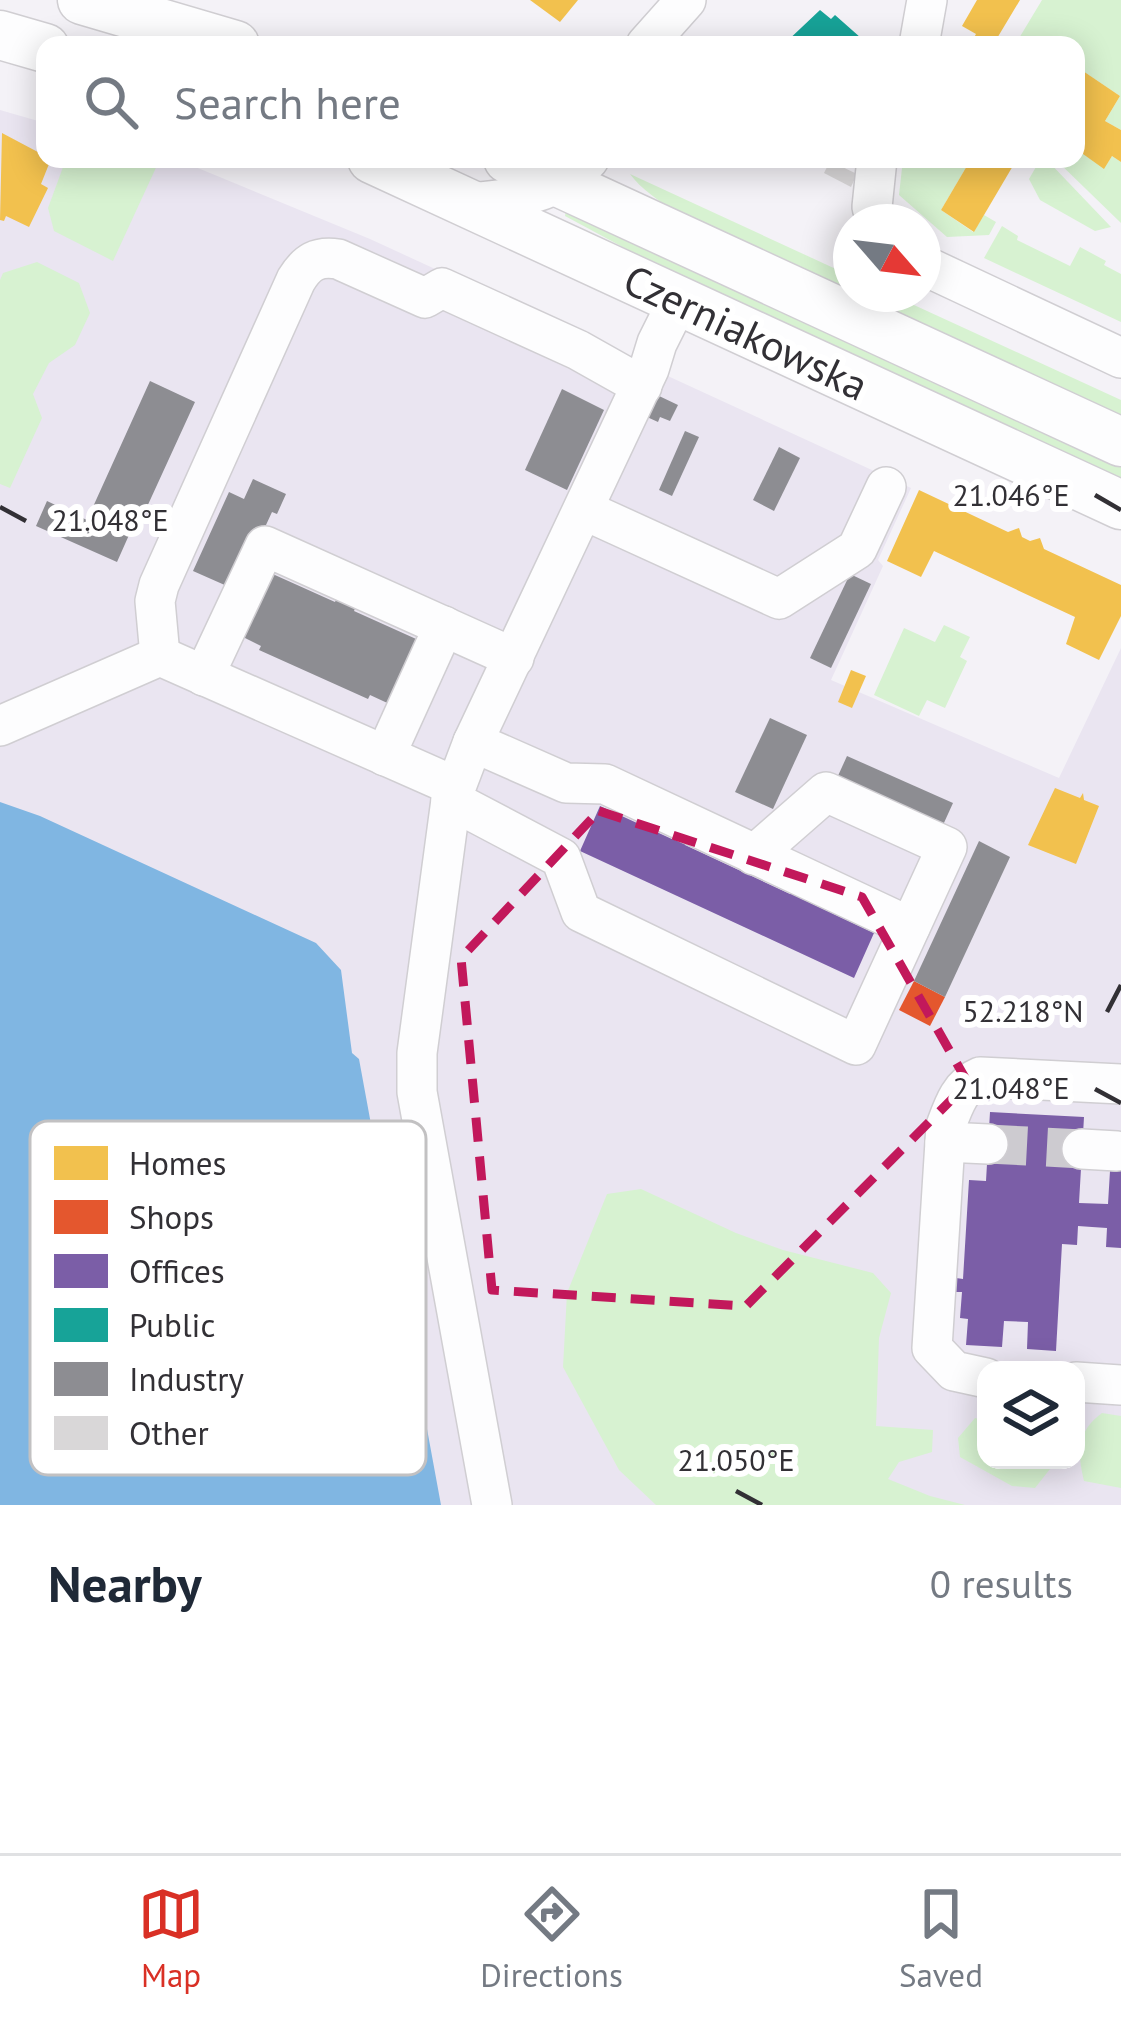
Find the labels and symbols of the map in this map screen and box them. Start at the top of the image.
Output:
north arrow [833,204,941,312]
street label: Czerniakowska [615,252,877,412]
text: 21.046°E [953,475,1070,514]
text: 21.048°E [52,500,169,539]
text: 52.218°N [962,991,1084,1030]
text: 21.048°E [953,1068,1070,1107]
legend [30,1121,426,1475]
text: Homes [129,1141,226,1184]
text: Shops [129,1195,214,1238]
text: Offices [129,1249,225,1292]
text: Public [129,1303,215,1346]
text: Industry [129,1357,244,1400]
text: Other [129,1411,209,1454]
text: 21.050°E [678,1440,795,1479]

